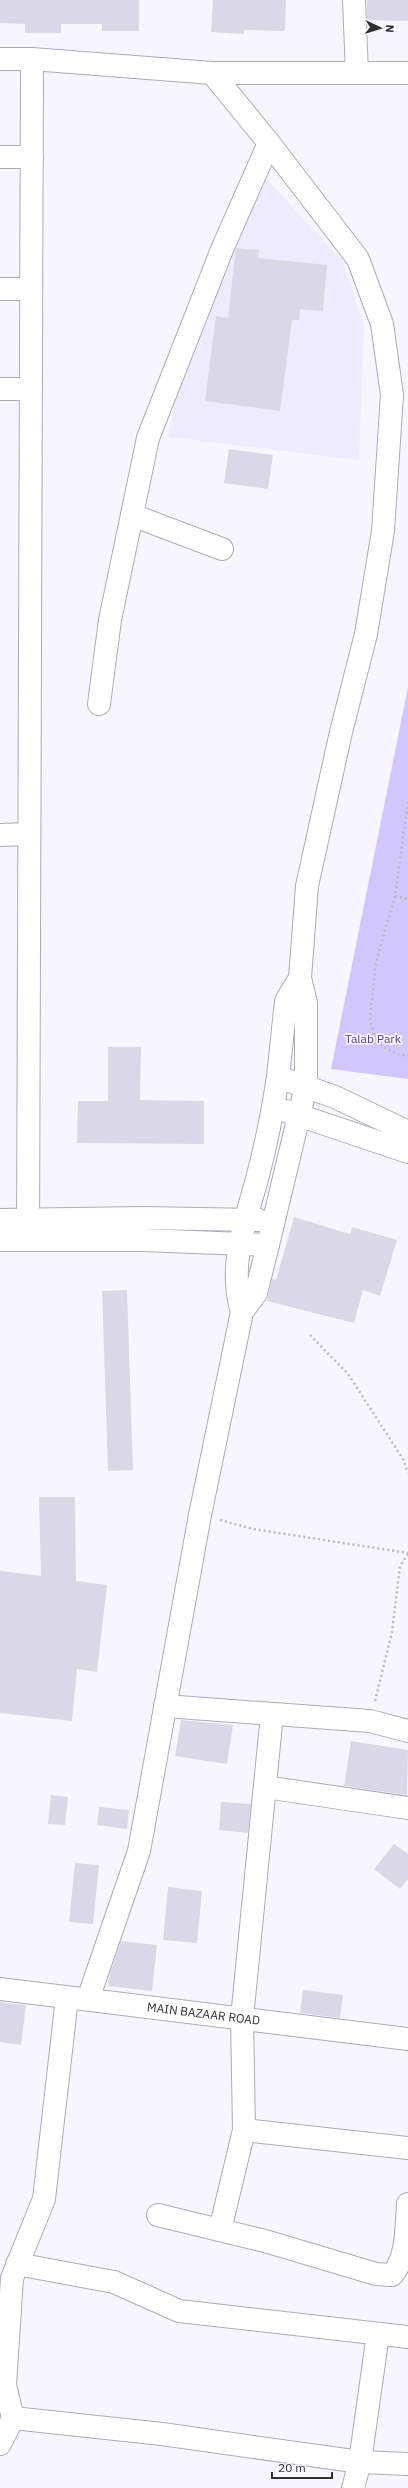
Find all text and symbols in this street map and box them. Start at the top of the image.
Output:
north arrow [360,8,400,48]
text: N [383,24,397,33]
park label: Talab Park [345,1031,402,1046]
street label: MAIN BAZAAR ROAD [146,1999,261,2028]
scale bar [272,2454,332,2480]
text: 20 m [278,2460,306,2475]

